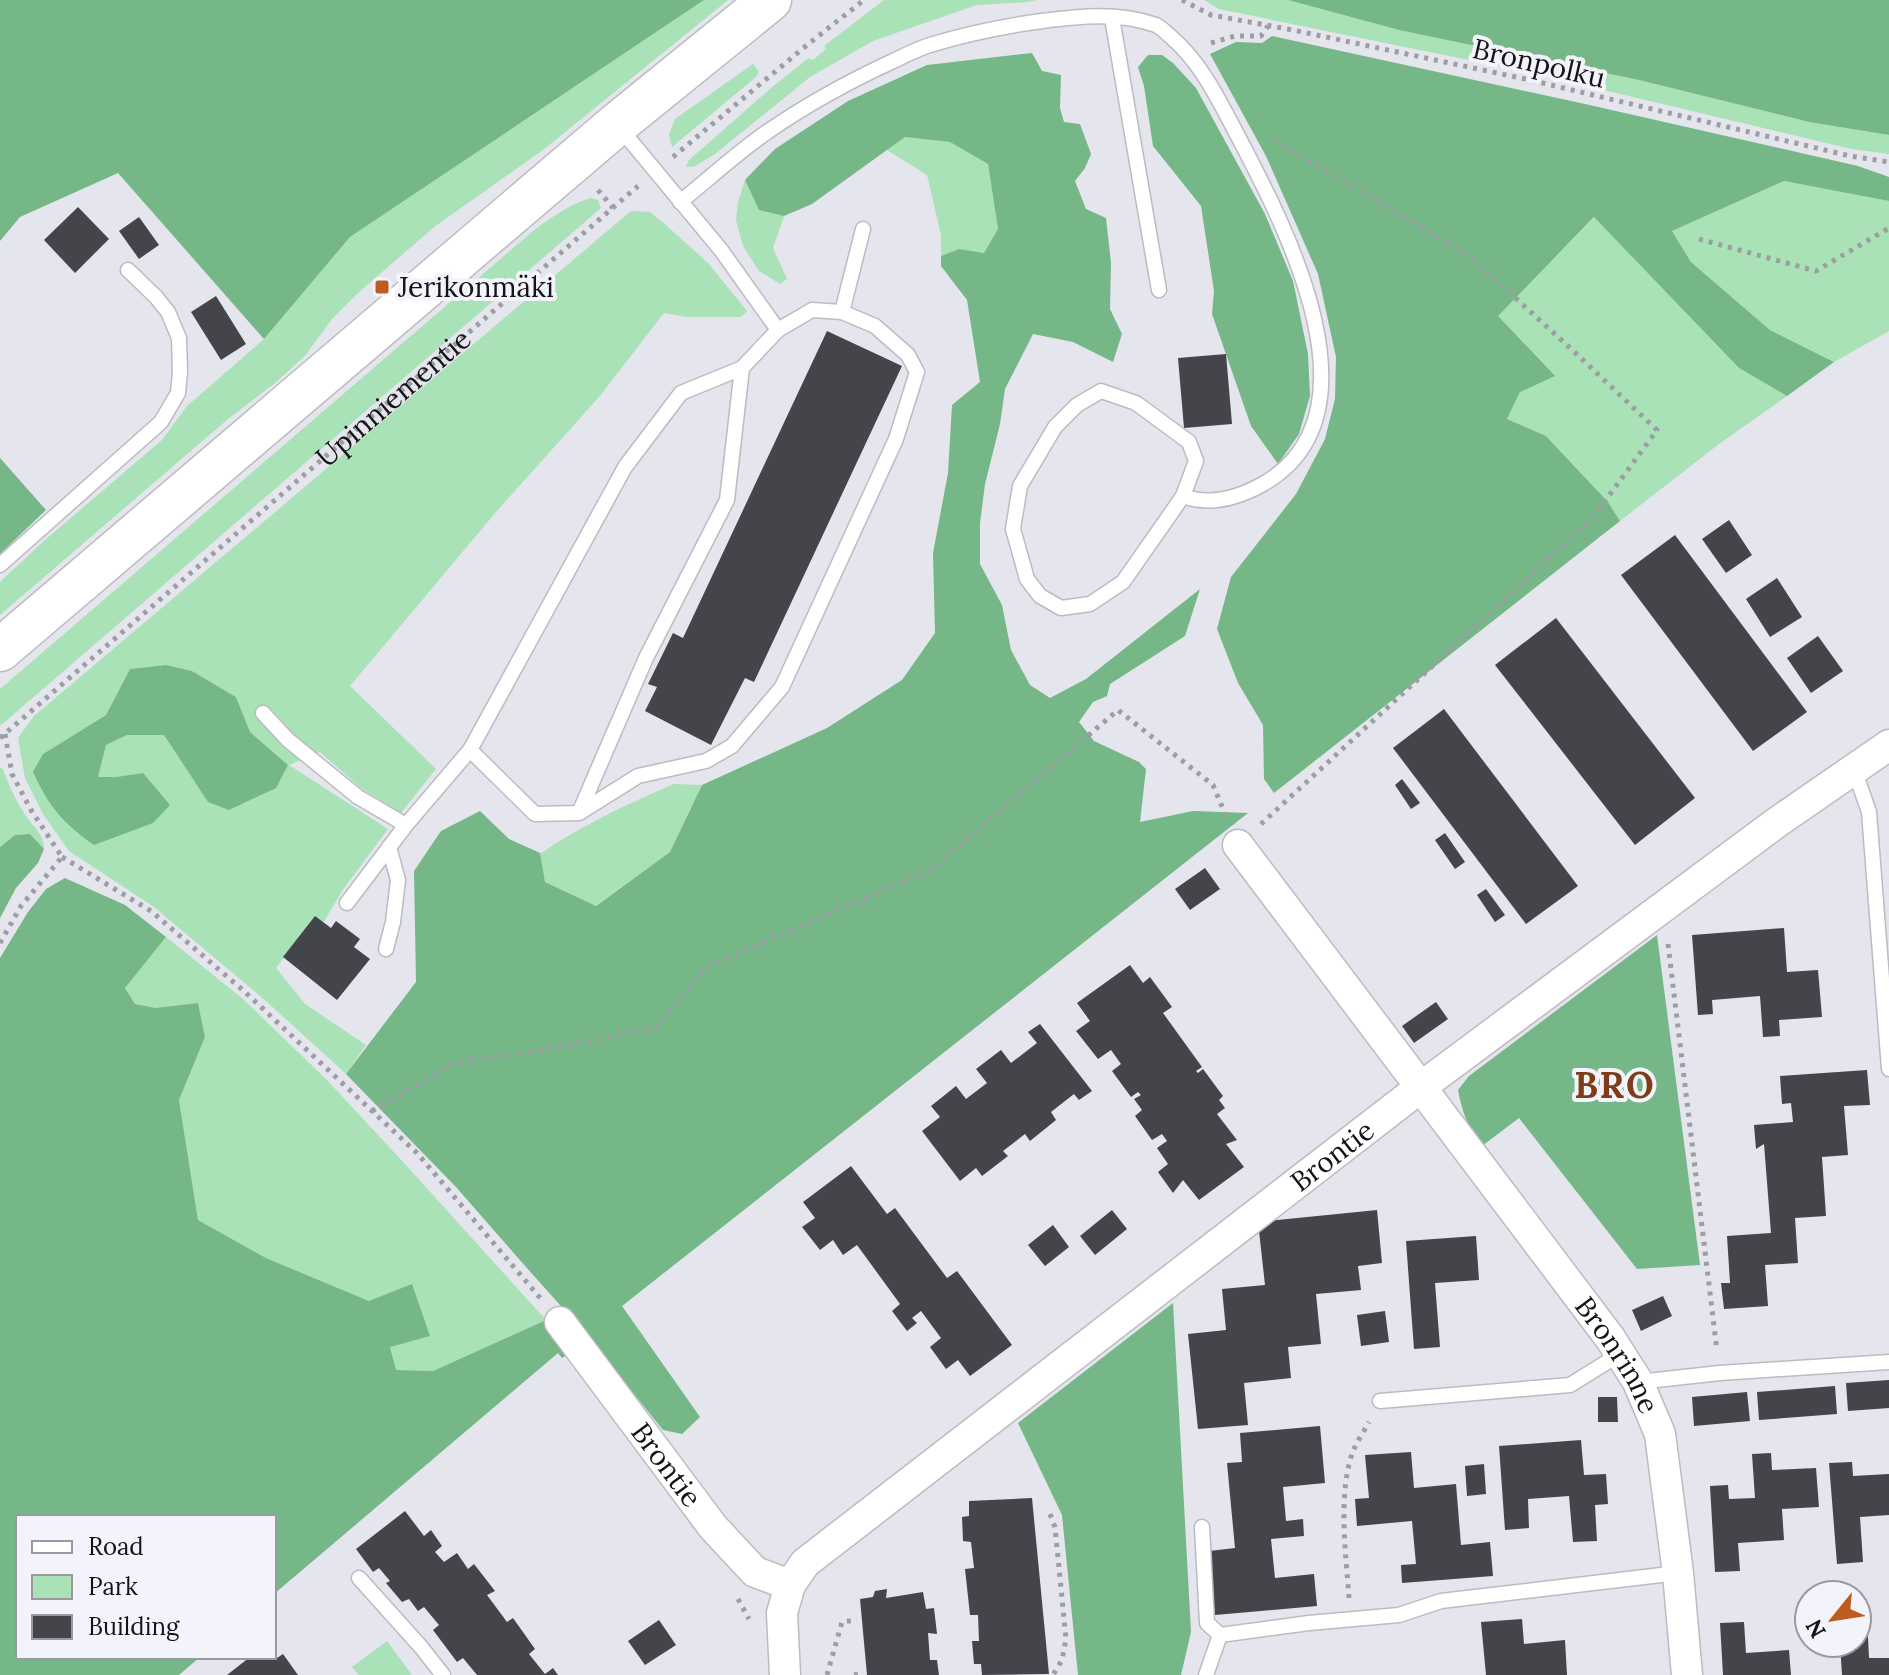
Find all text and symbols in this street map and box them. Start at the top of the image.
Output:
street label: Bronpolku [1469,30,1609,96]
place label: Jerikonmäki [397,269,554,305]
marker: Jerikonmäki [373,278,391,296]
street label: Upinniementie [308,321,478,475]
district label: BRO [1574,1062,1656,1108]
street label: Brontie [1283,1112,1381,1199]
street label: Bronrinne [1567,1289,1667,1419]
street label: Brontie [623,1415,710,1514]
legend [16,1515,276,1659]
text: Road [88,1531,144,1562]
text: Park [88,1571,138,1602]
north arrow [1793,1579,1873,1659]
text: Building [88,1611,180,1642]
text: N [1799,1615,1832,1643]

